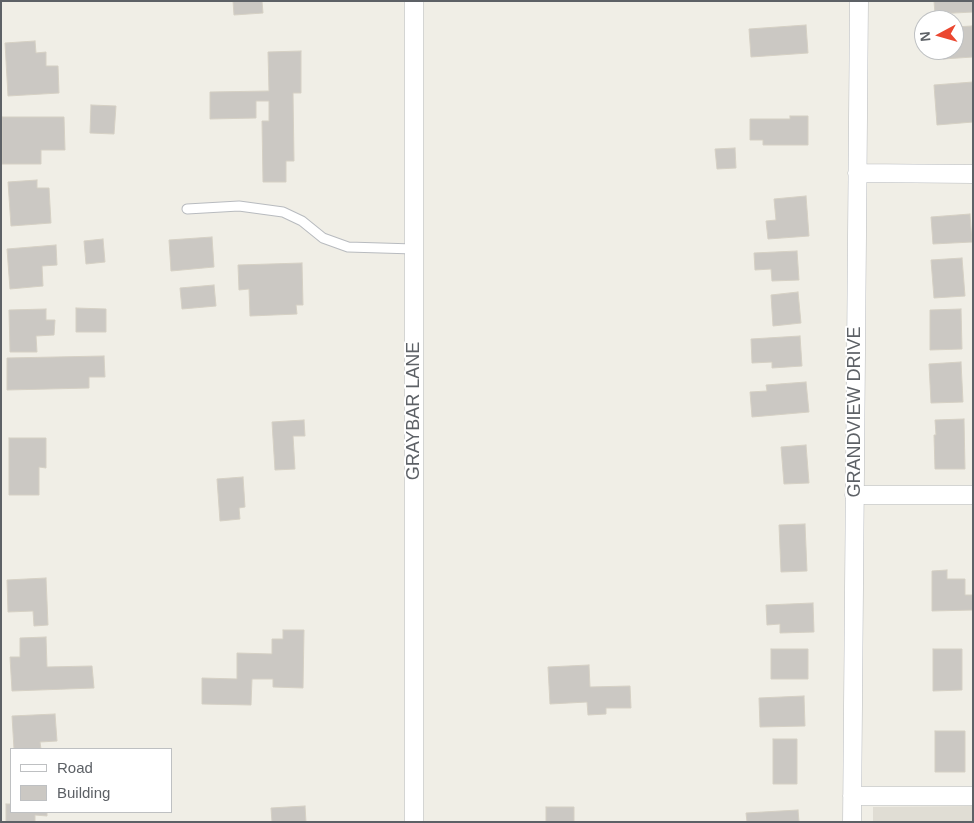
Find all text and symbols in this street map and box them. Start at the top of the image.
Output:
north arrow [914,10,964,60]
text: N [917,31,934,42]
street label: GRANDVIEW DRIVE [844,326,866,498]
street label: GRAYBAR LANE [403,342,425,480]
legend [10,748,172,813]
text: Road [57,759,93,776]
text: Building [57,784,110,801]

